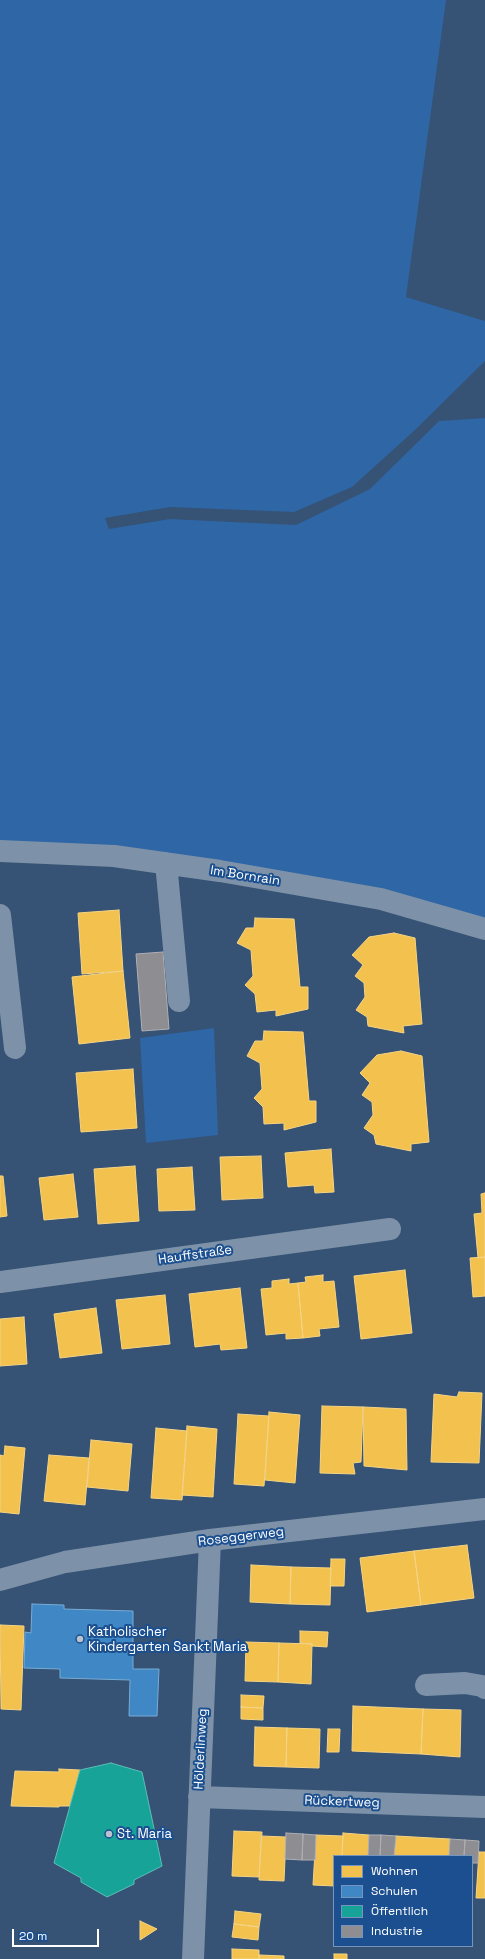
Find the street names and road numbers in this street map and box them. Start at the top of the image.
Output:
street label: Im Bornrain [209,863,281,889]
street label: Hauffstraße [157,1242,233,1268]
street label: Roseggerweg [197,1524,285,1550]
street label: Hölderlinweg [191,1708,211,1790]
street label: Rückertweg [304,1793,380,1811]

